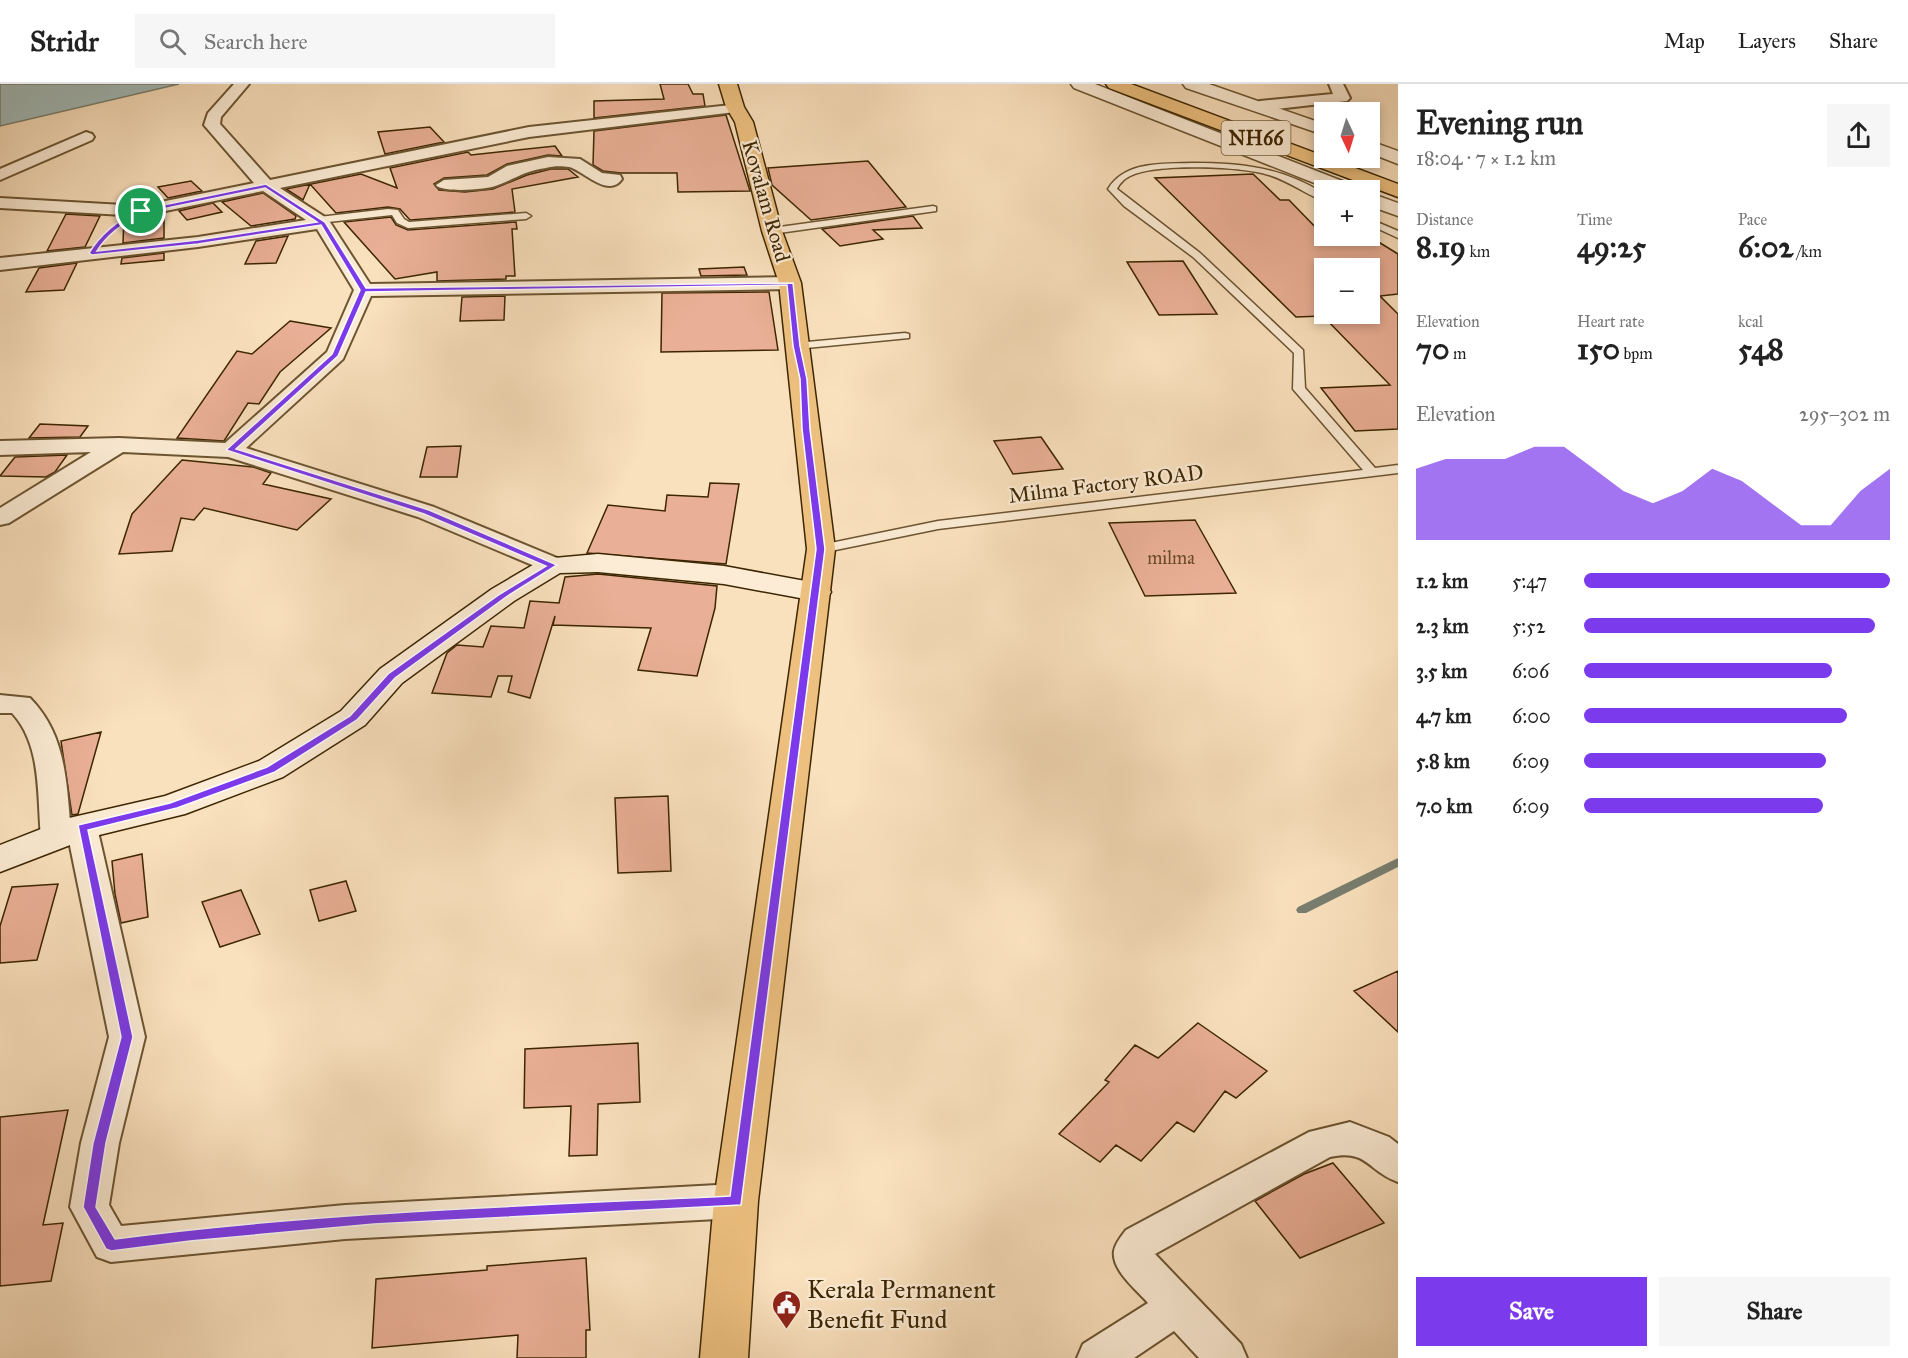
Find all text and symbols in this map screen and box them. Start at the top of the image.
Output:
search box [135,14,555,68]
text: Stridr [30,24,99,59]
icon: search [156,25,189,58]
text: Search here [204,28,308,55]
text: Map [1664,28,1705,54]
text: Layers [1738,28,1796,54]
text: Share [1829,28,1878,54]
north arrow [1314,102,1380,168]
map controls [1314,102,1380,324]
text: Evening run [1416,103,1583,143]
button: share [1827,104,1890,167]
road number: NH66 [1222,121,1290,155]
street label: Kovalam Road [736,137,796,265]
text: 18:04 · 7 × 1.2 km [1416,146,1556,170]
button: + [1314,180,1380,246]
pin [115,185,166,236]
icon: arrive [124,194,157,227]
text: Distance [1416,210,1473,229]
text: Time [1577,210,1612,229]
text: Pace [1738,210,1767,229]
text: 8.19 [1416,229,1466,265]
text: 49:25 [1577,229,1646,265]
text: 6:02 [1738,229,1793,265]
text: km [1466,242,1490,261]
text: /km [1793,242,1822,261]
button: − [1314,258,1380,324]
text: Elevation [1416,312,1480,331]
text: Heart rate [1577,312,1644,331]
text: kcal [1738,312,1763,331]
text: 70 [1416,331,1449,367]
text: 150 [1577,331,1620,367]
text: 548 [1738,331,1784,367]
text: m [1449,344,1466,363]
text: bpm [1620,344,1653,363]
text: Elevation [1416,402,1495,426]
text: 295–302 m [1799,402,1890,426]
street label: Milma Factory ROAD [1007,459,1205,509]
house number: milma [1147,547,1195,569]
text: 1.2 km [1416,569,1468,593]
text: 5:47 [1512,569,1547,593]
text: 2.3 km [1416,614,1469,638]
text: 5:52 [1512,614,1546,638]
text: 3.5 km [1416,659,1468,683]
text: 6:06 [1512,659,1549,683]
text: 4.7 km [1416,704,1472,728]
text: 6:00 [1512,704,1551,728]
text: 5.8 km [1416,749,1470,773]
text: 6:09 [1512,749,1550,773]
text: 7.0 km [1416,794,1473,818]
text: 6:09 [1512,794,1550,818]
place label: Kerala Permanent Benefit Fund [807,1273,996,1335]
button: Save [1416,1277,1647,1346]
button: Share [1659,1277,1890,1346]
public building icon: Kerala Permanent Benefit Fund [770,1288,802,1330]

